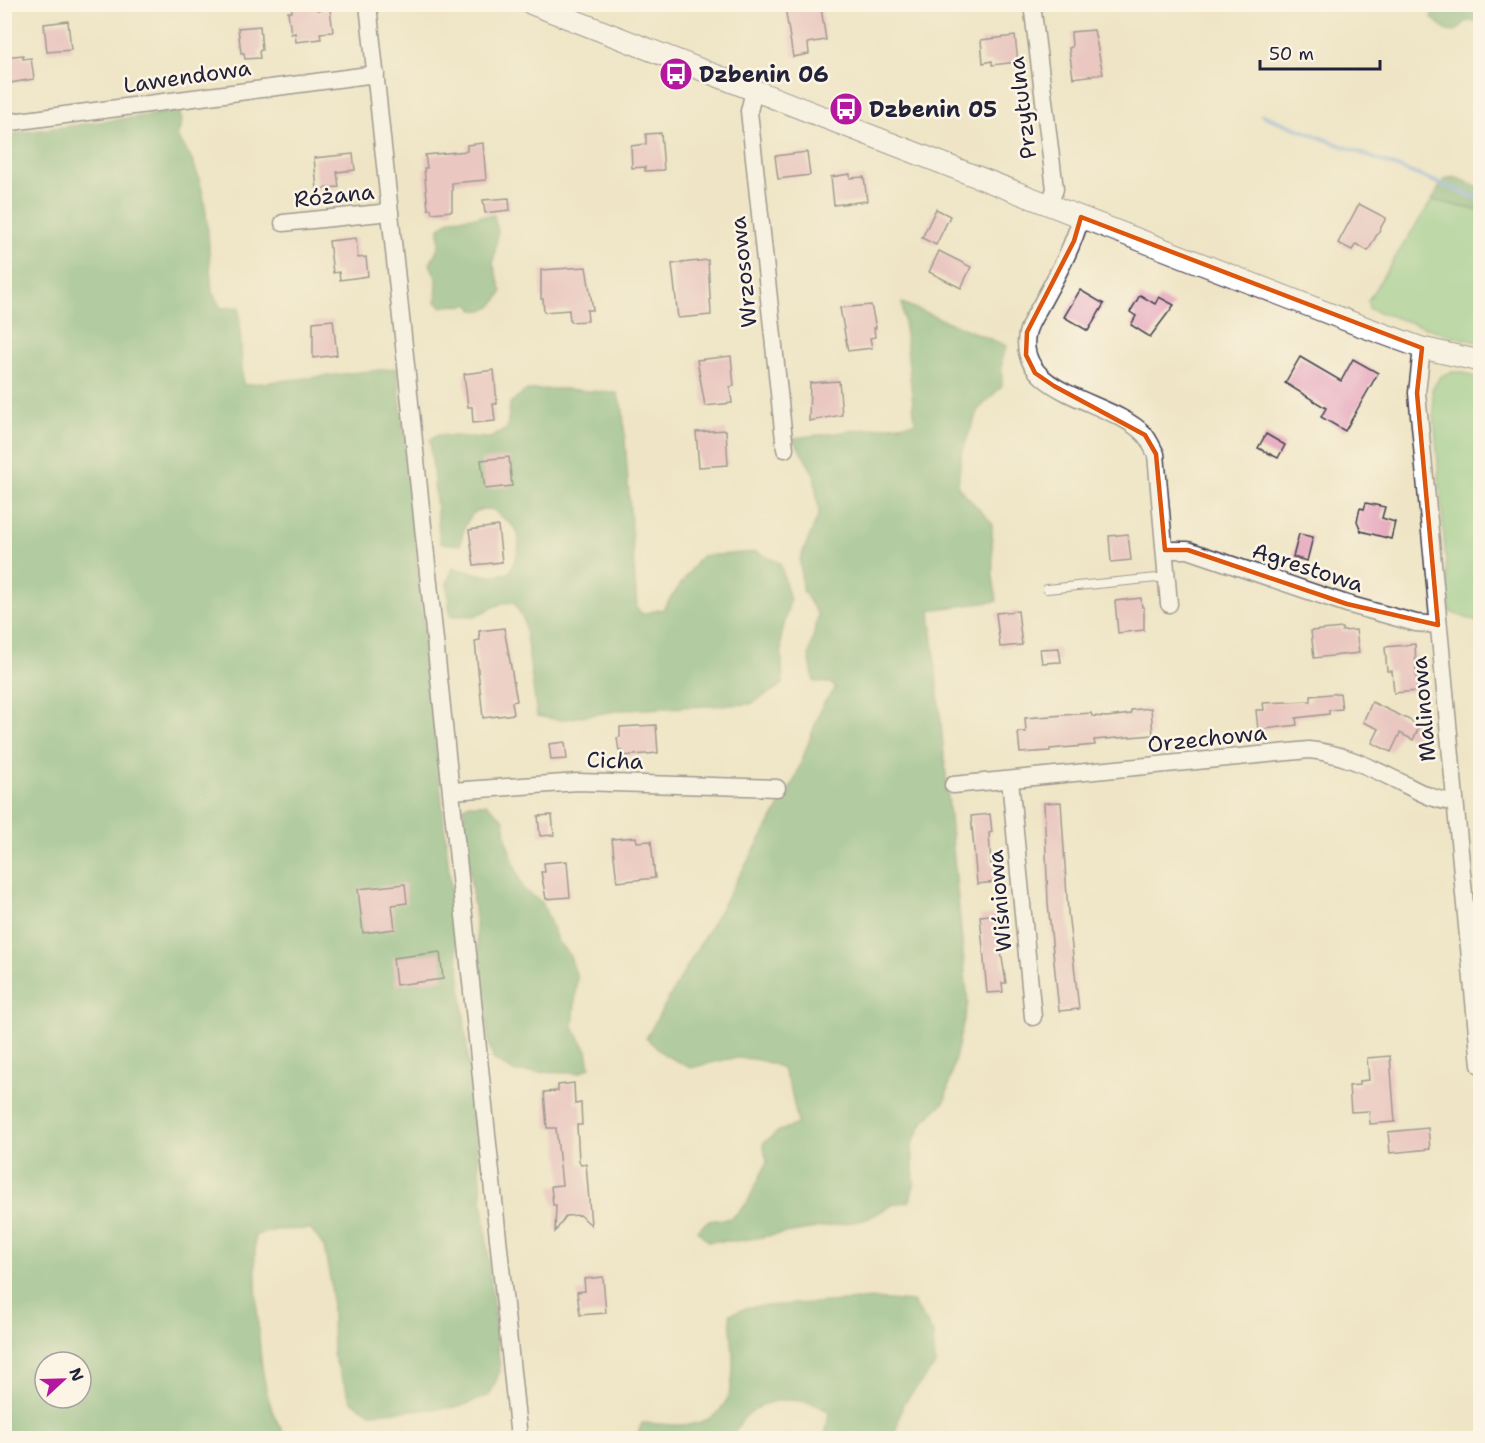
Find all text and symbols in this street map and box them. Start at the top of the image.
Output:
scale bar [1260,33,1380,71]
text: 50 m [1269,42,1314,66]
street label: Lawendowa [121,53,253,100]
street label: Przytulna [1002,55,1043,161]
bus stop icon: Dzbenin 06 [658,56,694,92]
place label: Dzbenin 06 [699,60,829,89]
bus stop icon: Dzbenin 05 [828,91,864,127]
place label: Dzbenin 05 [869,95,997,124]
street label: Różana [292,177,376,214]
street label: Wrzosowa [723,215,764,329]
street label: Agrestowa [1249,536,1367,599]
street label: Malinowa [1404,655,1443,763]
street label: Orzechowa [1146,718,1268,759]
street label: Cicha [586,745,644,776]
street label: Wiśniowa [981,849,1018,953]
north arrow [33,1350,93,1410]
text: N [64,1365,89,1384]

